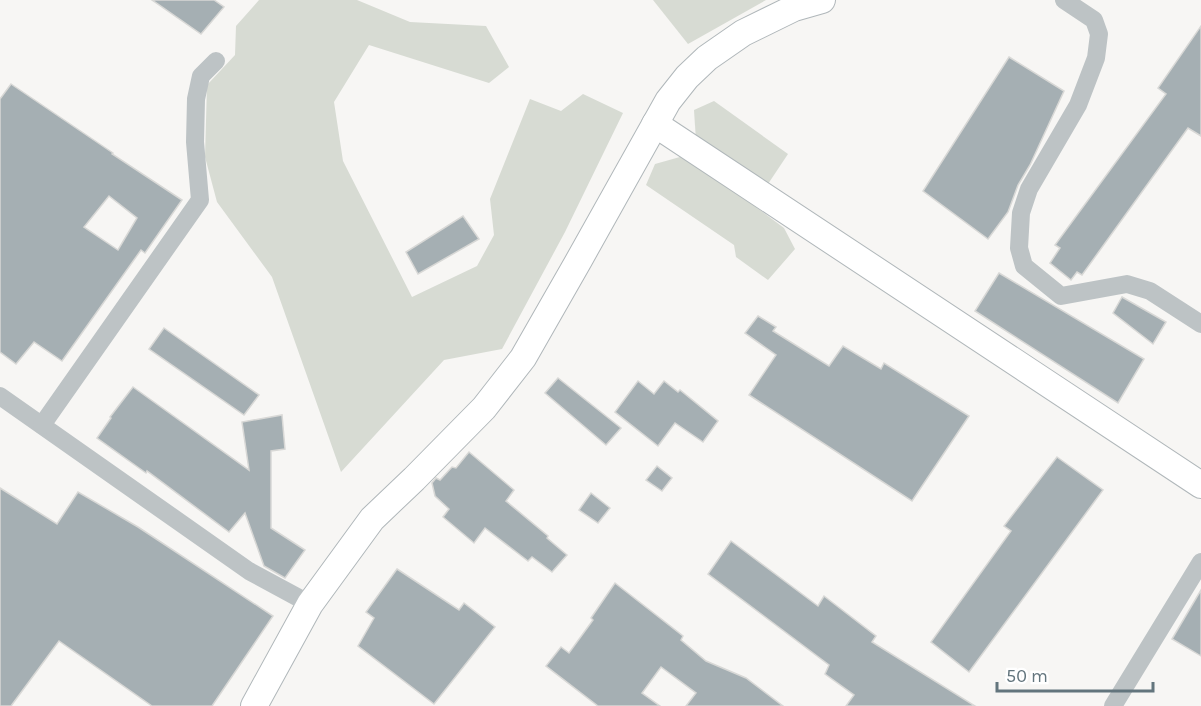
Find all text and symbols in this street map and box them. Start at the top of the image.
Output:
scale bar [997,655,1153,693]
text: 50 m [1006,665,1048,687]

